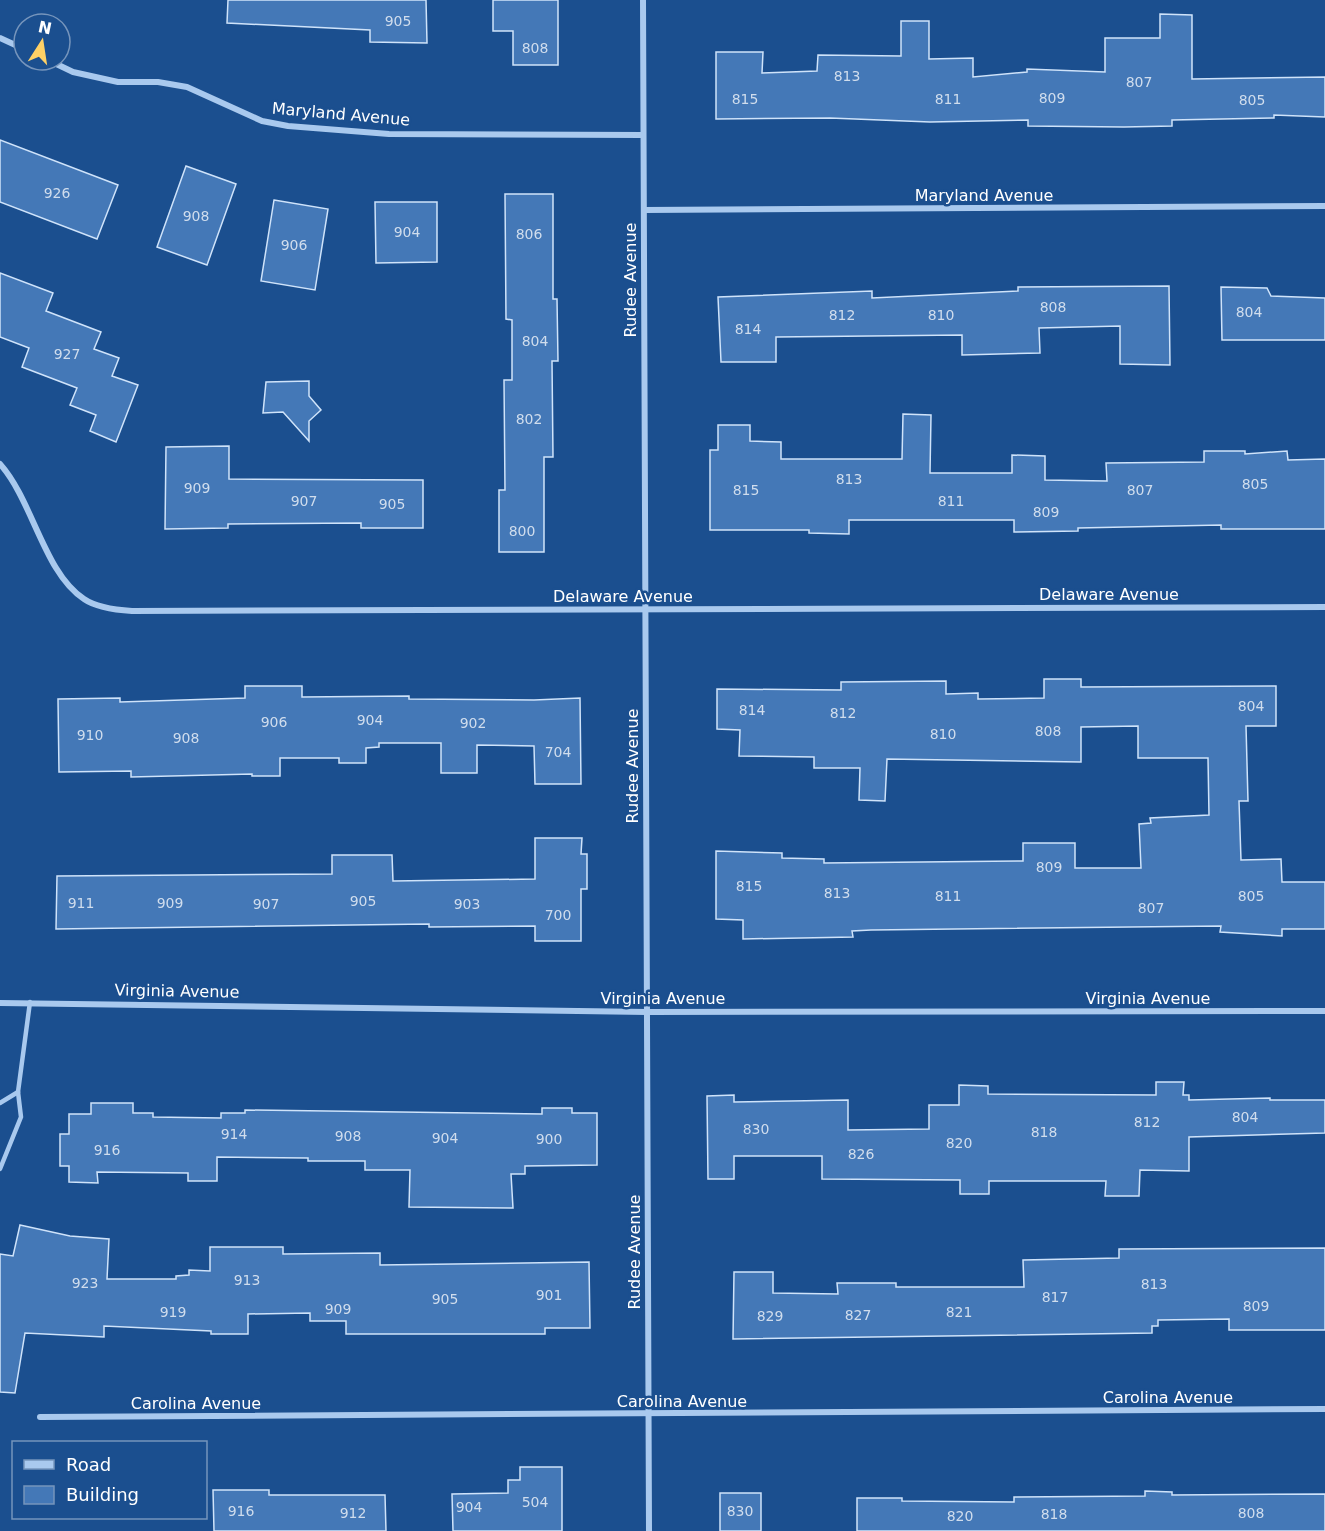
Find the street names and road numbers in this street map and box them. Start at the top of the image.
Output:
street label: Maryland Avenue [271,98,411,130]
street label: Maryland Avenue [915,186,1053,205]
street label: Rudee Avenue [621,223,640,337]
street label: Delaware Avenue [1039,585,1179,604]
street label: Delaware Avenue [553,587,693,606]
street label: Rudee Avenue [623,709,642,823]
street label: Virginia Avenue [114,980,240,1002]
street label: Virginia Avenue [601,989,725,1008]
street label: Virginia Avenue [1086,989,1210,1008]
street label: Rudee Avenue [625,1195,644,1309]
street label: Carolina Avenue [1103,1388,1233,1407]
street label: Carolina Avenue [617,1392,747,1411]
street label: Carolina Avenue [131,1394,261,1413]

